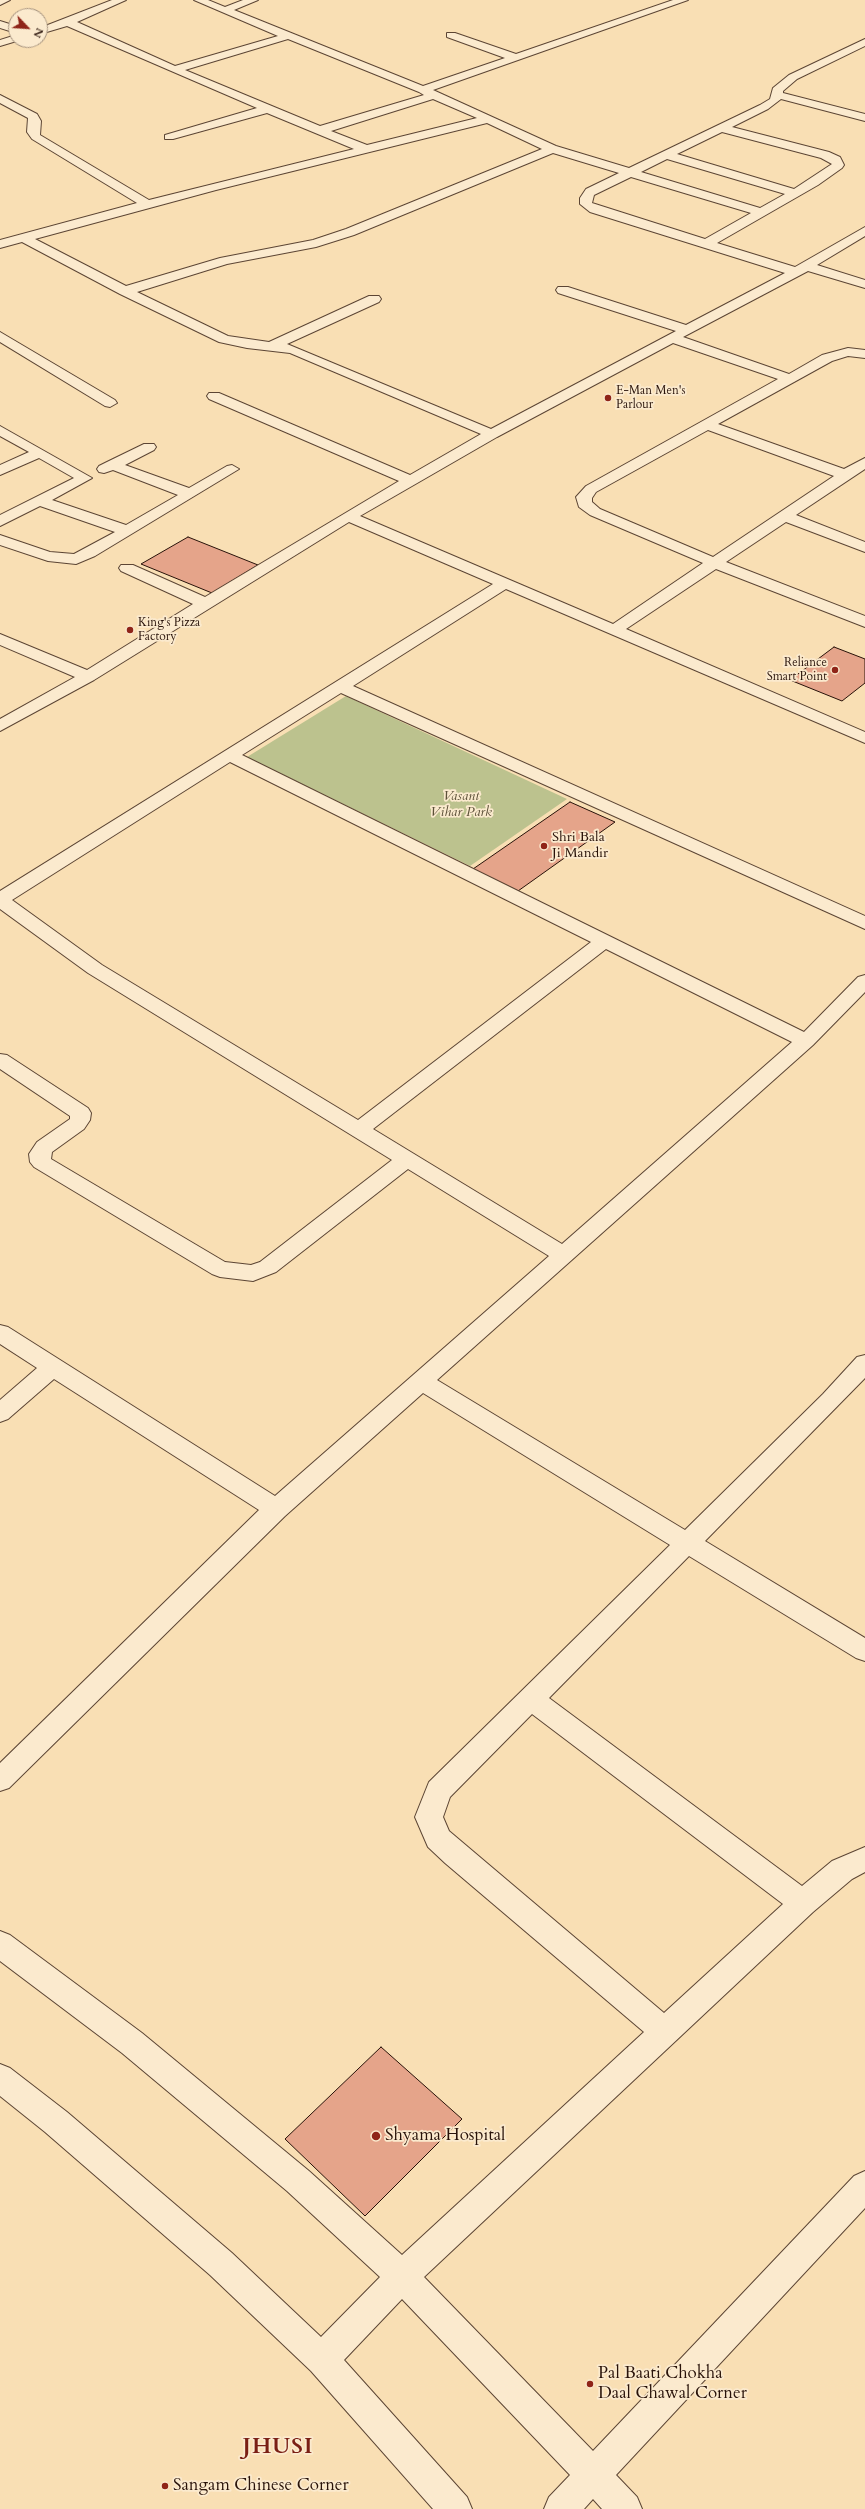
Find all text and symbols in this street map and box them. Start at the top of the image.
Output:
north arrow [8,8,48,48]
text: N [30,25,47,40]
place label: E-Man Men's Parlour [616,384,686,412]
marker: E-Man Men's Parlour [603,393,613,403]
place label: King's Pizza Factory [138,616,200,644]
marker: King's Pizza Factory [125,625,135,635]
place label: Reliance Smart Point [767,656,827,684]
marker: Reliance Smart Point [830,665,840,675]
park label: Vasant Vihar Park [430,789,492,822]
place label: Shri Bala Ji Mandir [552,830,608,862]
marker: Shri Bala Ji Mandir [539,841,549,851]
place label: Shyama Hospital [385,2126,505,2146]
marker: Shyama Hospital [370,2130,382,2142]
place label: Pal Baati Chokha Daal Chawal Corner [598,2364,747,2404]
marker: Pal Baati Chokha Daal Chawal Corner [585,2379,595,2389]
district label: JHUSI [243,2435,313,2461]
place label: Sangam Chinese Corner [173,2476,349,2496]
marker: Sangam Chinese Corner [160,2481,170,2491]

